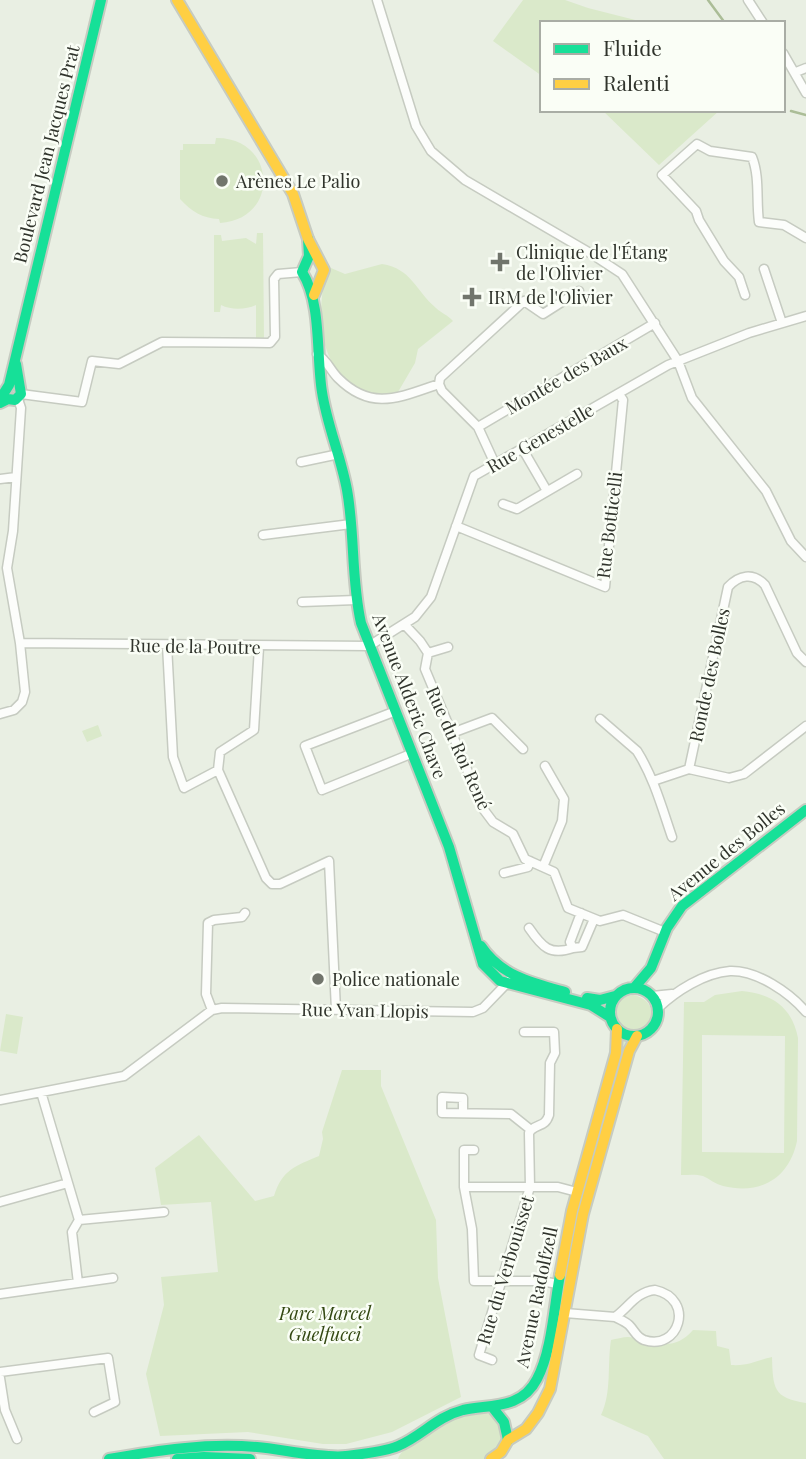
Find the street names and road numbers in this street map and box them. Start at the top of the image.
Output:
street label: Boulevard Jean Jacques Prat [7,42,85,266]
street label: Montée des Baux [501,330,632,420]
street label: Rue Genestelle [482,398,598,478]
street label: Rue Botticelli [591,470,627,580]
street label: Ronde des Bolles [683,606,735,744]
street label: Avenue Alderic Chave [367,609,453,782]
street label: Rue de la Poutre [129,633,261,659]
street label: Rue du Roi René [421,682,497,814]
street label: Avenue des Bolles [662,796,790,906]
street label: Rue Yvan Llopis [301,997,429,1023]
street label: Rue du Verbouisset [471,1192,539,1348]
street label: Avenue Radolfzell [509,1224,563,1371]

